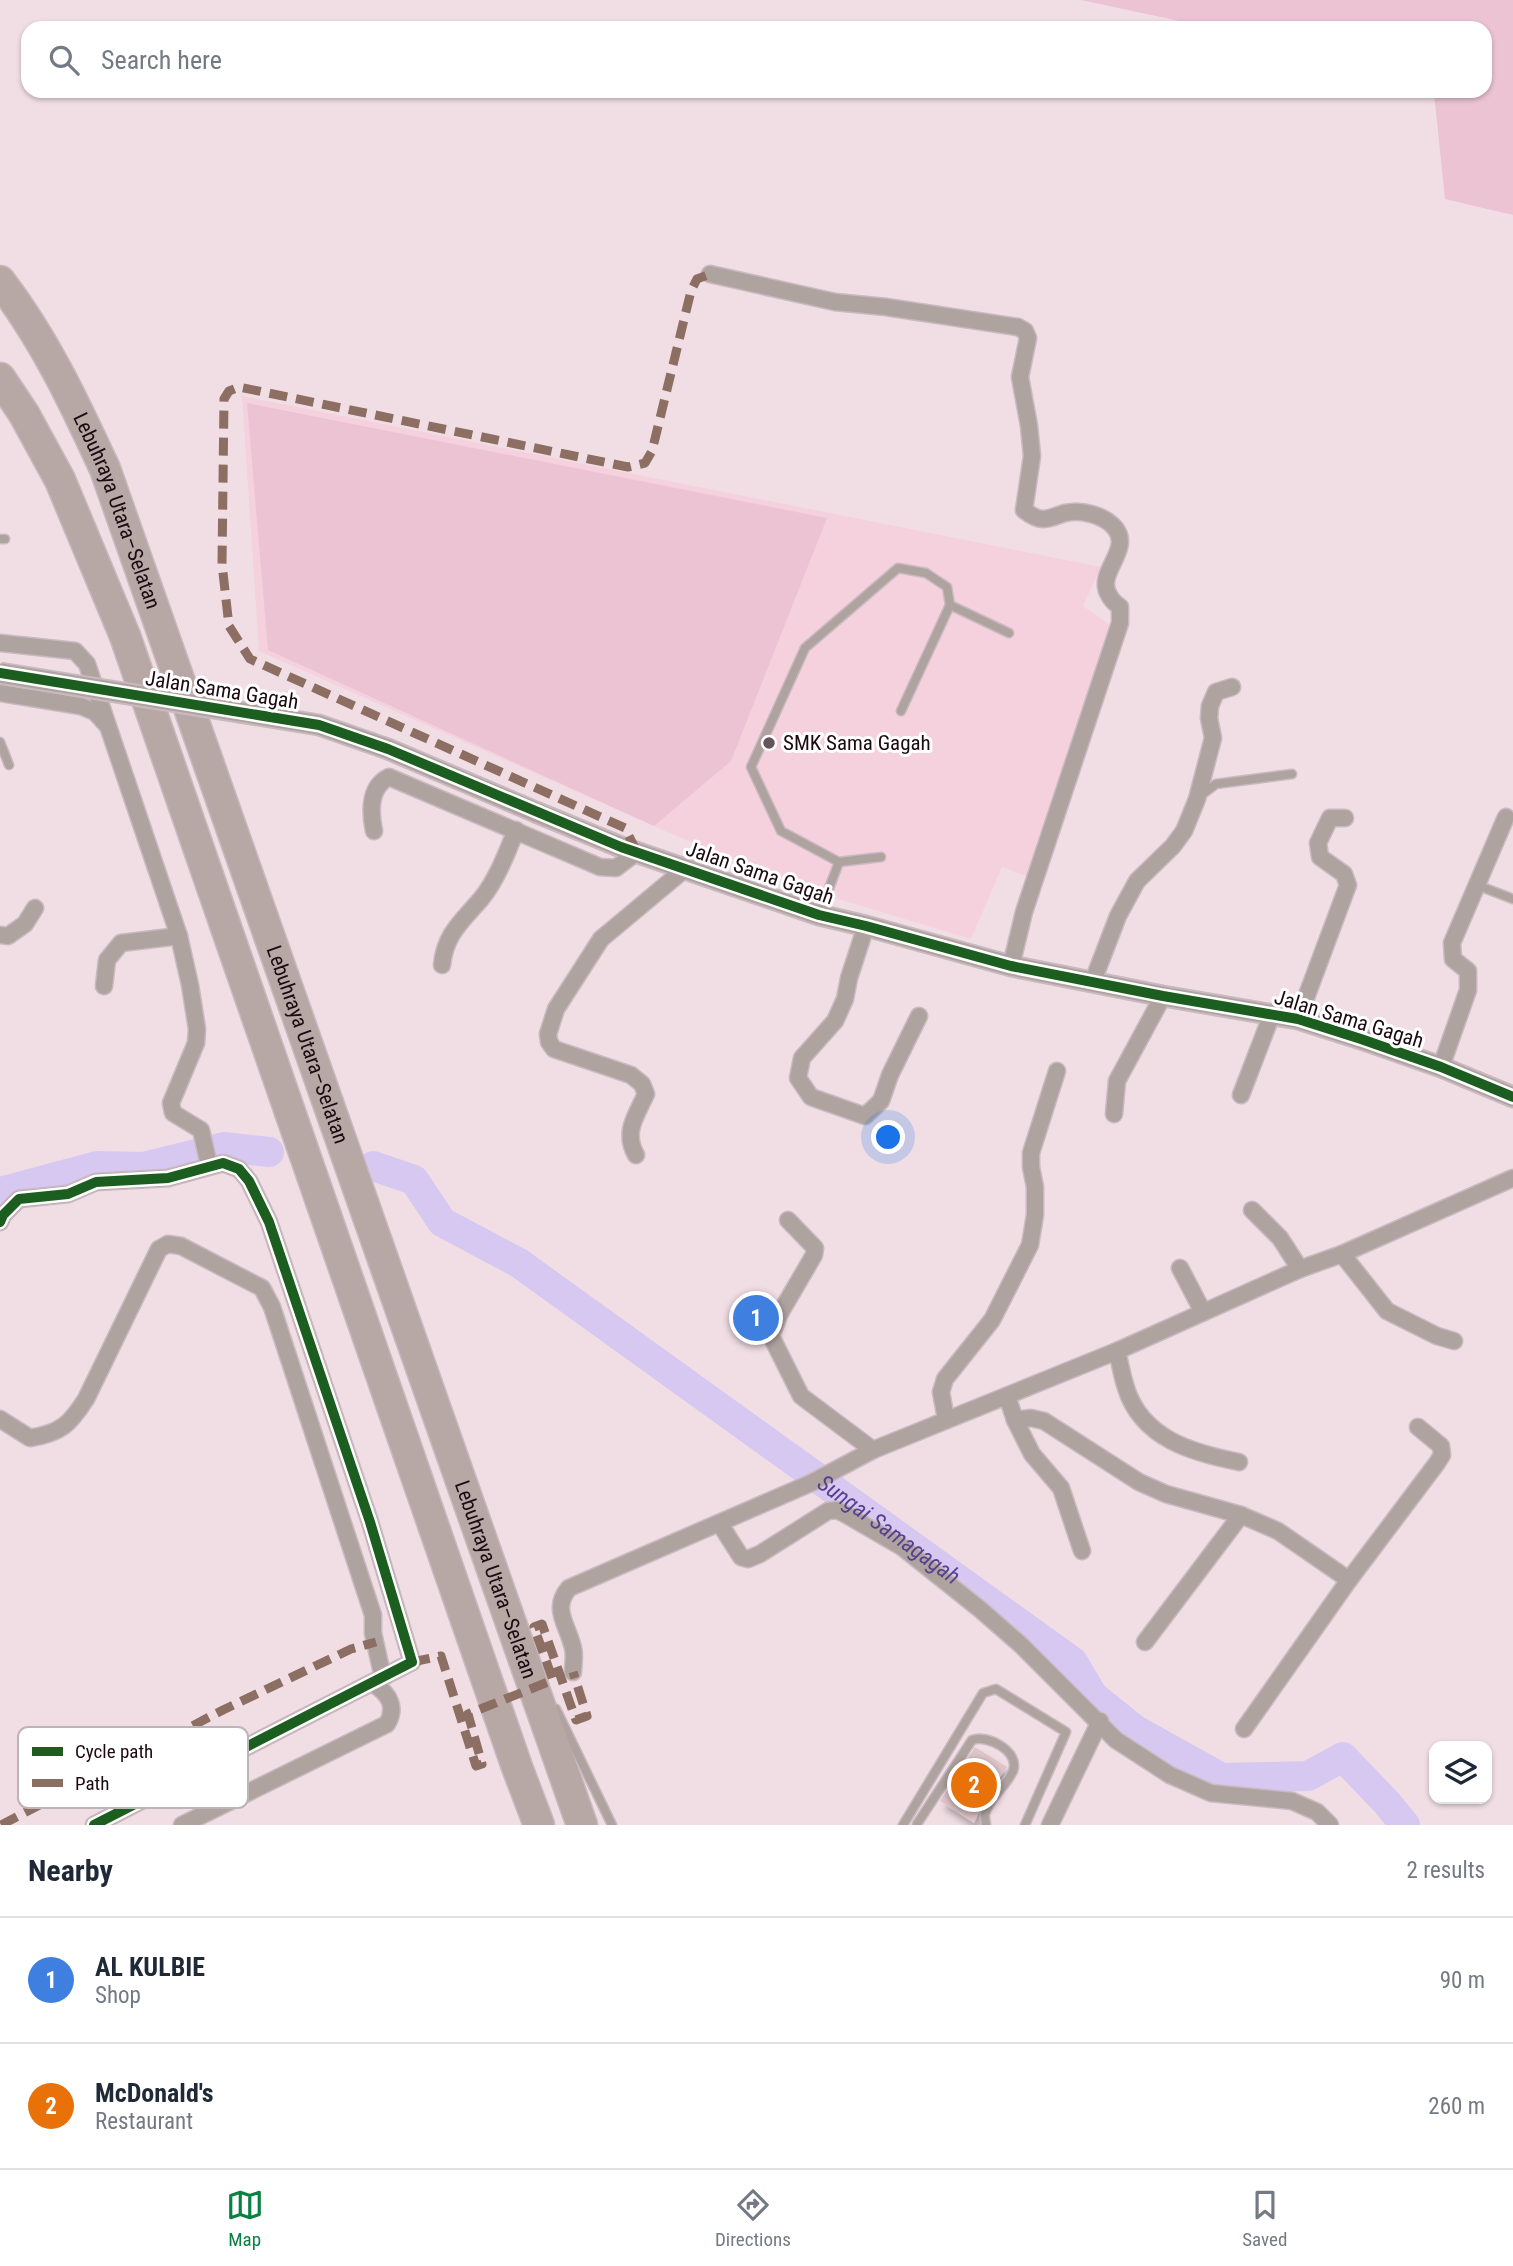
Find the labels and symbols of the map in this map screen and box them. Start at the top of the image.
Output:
street label: Lebuhraya Utara–Selatan [68,409,165,612]
street label: Jalan Sama Gagah [144,666,300,714]
place label: SMK Sama Gagah [783,731,931,755]
marker: SMK Sama Gagah [761,735,777,751]
street label: Jalan Sama Gagah [683,836,837,910]
street label: Lebuhraya Utara–Selatan [262,942,353,1147]
street label: Jalan Sama Gagah [1271,985,1427,1053]
your location [871,1120,905,1154]
pin: 1 [733,1292,779,1344]
water label: Sungai Samagagah [812,1469,966,1590]
street label: Lebuhraya Utara–Selatan [450,1477,541,1682]
legend [18,1727,248,1808]
text: Cycle path [75,1740,153,1763]
pin: 2 [951,1759,997,1811]
text: Path [75,1772,109,1795]

